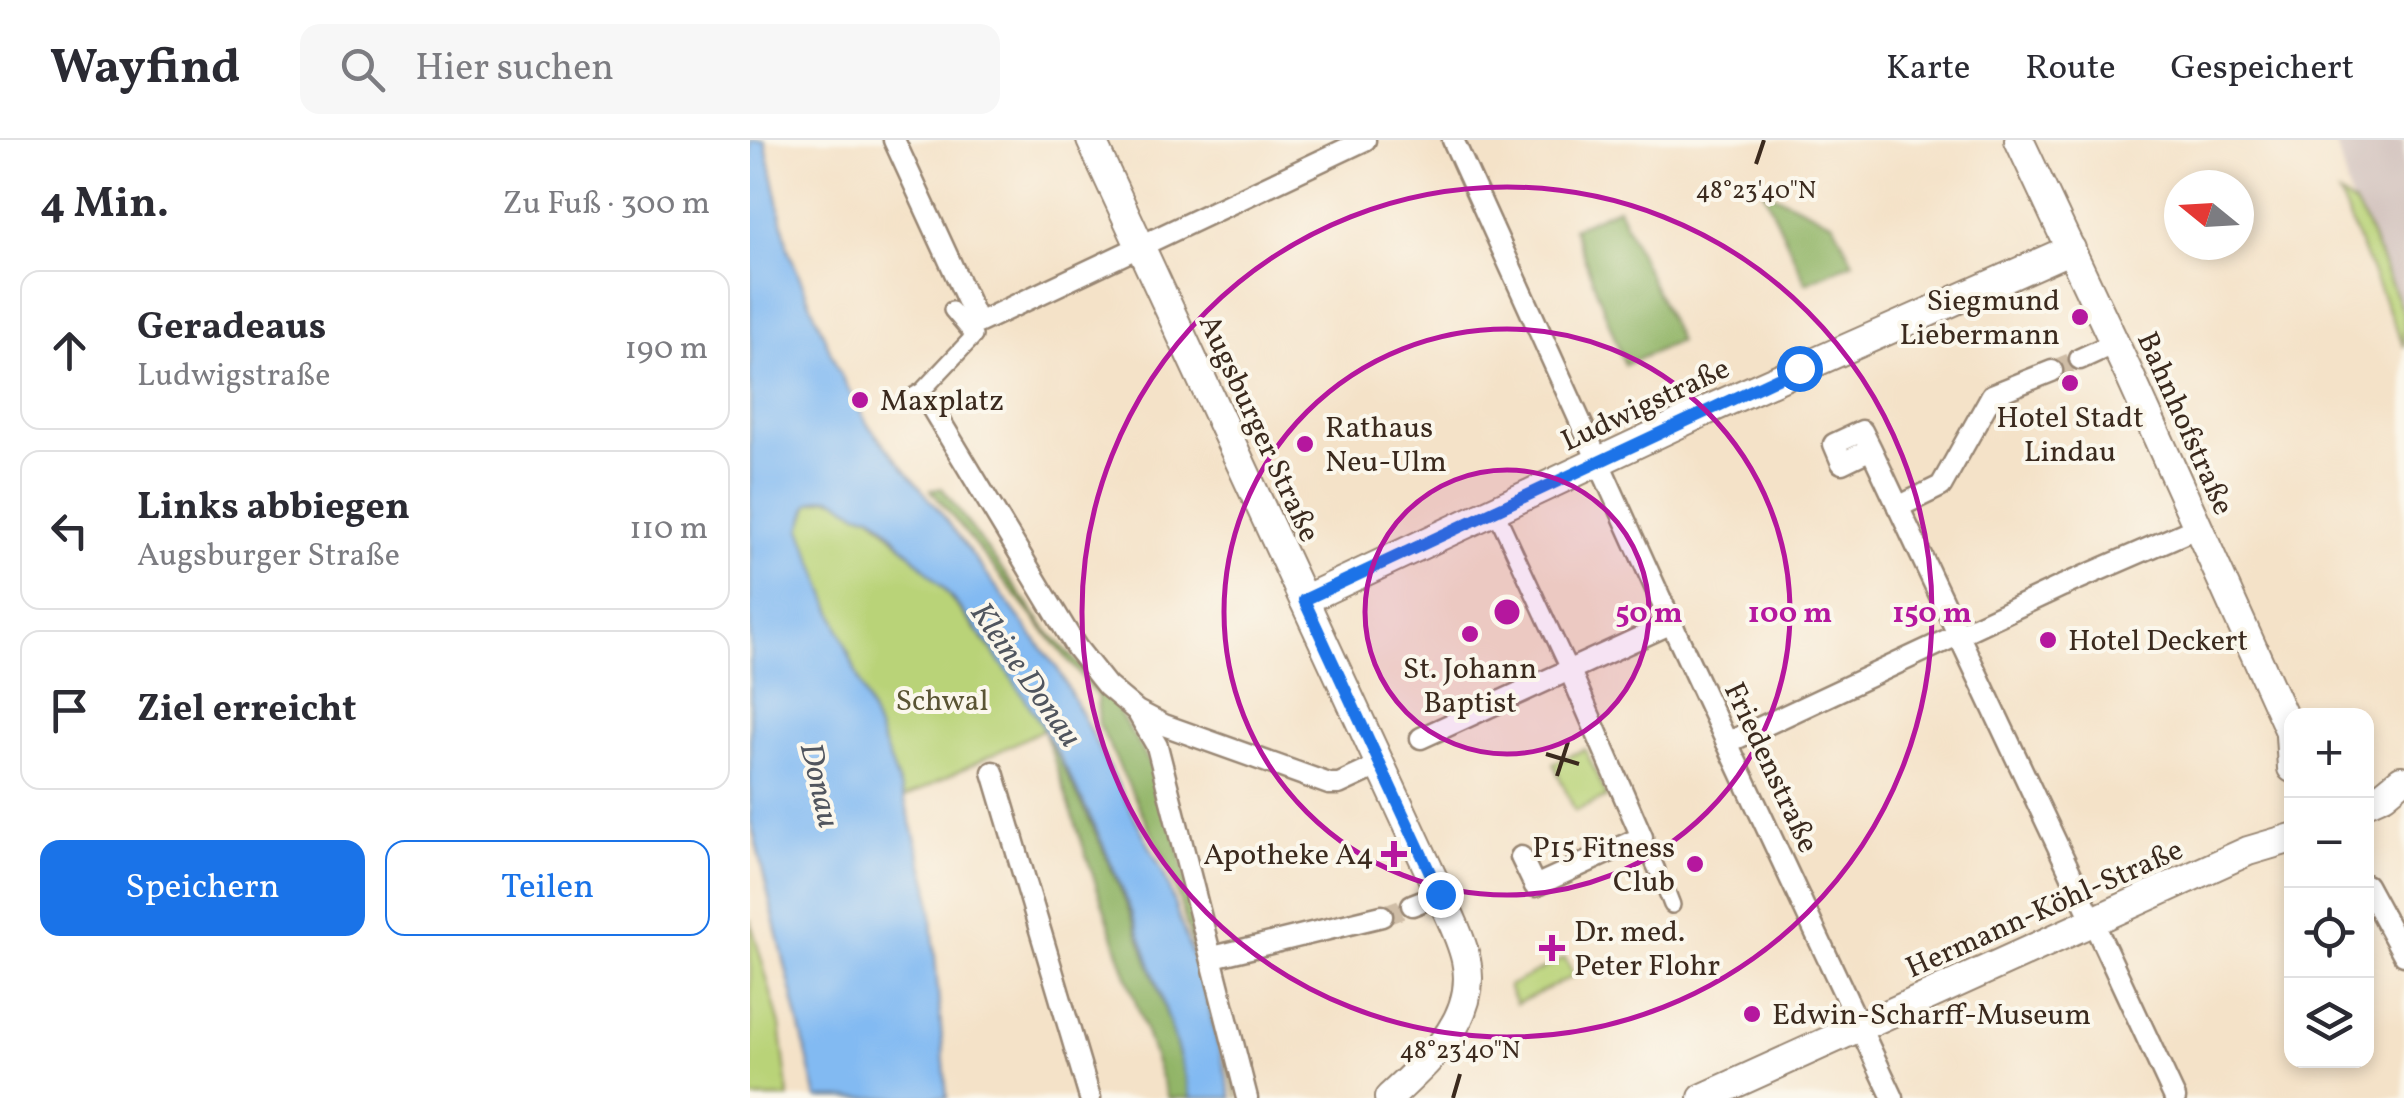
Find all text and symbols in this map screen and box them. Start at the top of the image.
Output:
search box [300,24,1000,114]
text: Wayfind [50,36,240,103]
icon: search [335,42,390,97]
text: Hier suchen [415,43,614,96]
text: Karte [1886,45,1970,93]
text: Route [2025,45,2115,93]
text: Gespeichert [2170,45,2354,93]
north arrow [2164,170,2254,260]
text: 48°23'40"N [1696,174,1816,209]
text: 4 Min. [40,176,169,235]
text: Zu Fuß · 300 m [503,183,710,227]
place label: Siegmund Liebermann [1899,281,2060,357]
text: Geradeaus [137,302,326,355]
marker: Siegmund Liebermann [2069,306,2091,328]
street label: Augsburger Straße [1187,308,1329,549]
icon: ahead [42,323,97,378]
street label: Bahnhofstraße [2125,325,2243,522]
text: 190 m [624,328,708,372]
route start [1777,346,1823,392]
street label: Ludwigstraße [1555,348,1737,463]
text: Ludwigstraße [137,355,330,399]
marker: Hotel Stadt Lindau [2059,372,2081,394]
place label: Maxplatz [880,381,1004,423]
marker: Maxplatz [849,389,871,411]
place label: Hotel Stadt Lindau [1996,398,2144,474]
place label: Rathaus Neu-Ulm [1325,408,1447,484]
marker: Rathaus Neu-Ulm [1294,433,1316,455]
text: Links abbiegen [137,482,410,535]
icon: left [42,503,97,558]
text: 110 m [629,508,708,552]
text: Augsburger Straße [137,535,400,579]
text: 50 m [1615,593,1683,635]
text: 100 m [1748,593,1832,635]
text: 150 m [1892,593,1972,635]
water label: Kleine Donau [958,594,1091,757]
centre of rings [1489,594,1525,630]
place label: Hotel Deckert [2068,621,2248,663]
marker: St. Johann Baptist [1459,623,1481,645]
marker: Hotel Deckert [2037,629,2059,651]
place label: St. Johann Baptist [1403,649,1537,725]
street label: Friedenstraße [1712,676,1828,860]
park label: Schwal [895,681,989,723]
icon: arrive [42,683,97,738]
text: Ziel erreicht [137,684,357,737]
map controls [2284,708,2374,1068]
button: + [2284,708,2374,798]
water label: Donau [787,739,849,833]
button: − [2284,798,2374,888]
place label: P15 Fitness Club [1532,828,1675,904]
street label: Hermann-Köhl-Straße [1900,830,2190,990]
place label: Apotheke A4 [1203,835,1374,877]
button: Speichern [40,840,365,936]
button: Teilen [385,840,710,936]
marker: Apotheke A4 [1383,843,1405,865]
marker: P15 Fitness Club [1684,853,1706,875]
route end [1418,872,1464,918]
button: locate [2284,888,2374,978]
place label: Dr. med. Peter Flohr [1574,912,1720,988]
marker: Dr. med. Peter Flohr [1539,935,1565,961]
button: layers [2284,978,2374,1068]
place label: Edwin-Scharff-Museum [1772,995,2091,1037]
marker: Edwin-Scharff-Museum [1741,1003,1763,1025]
text: 48°23'40"N [1400,1034,1520,1069]

